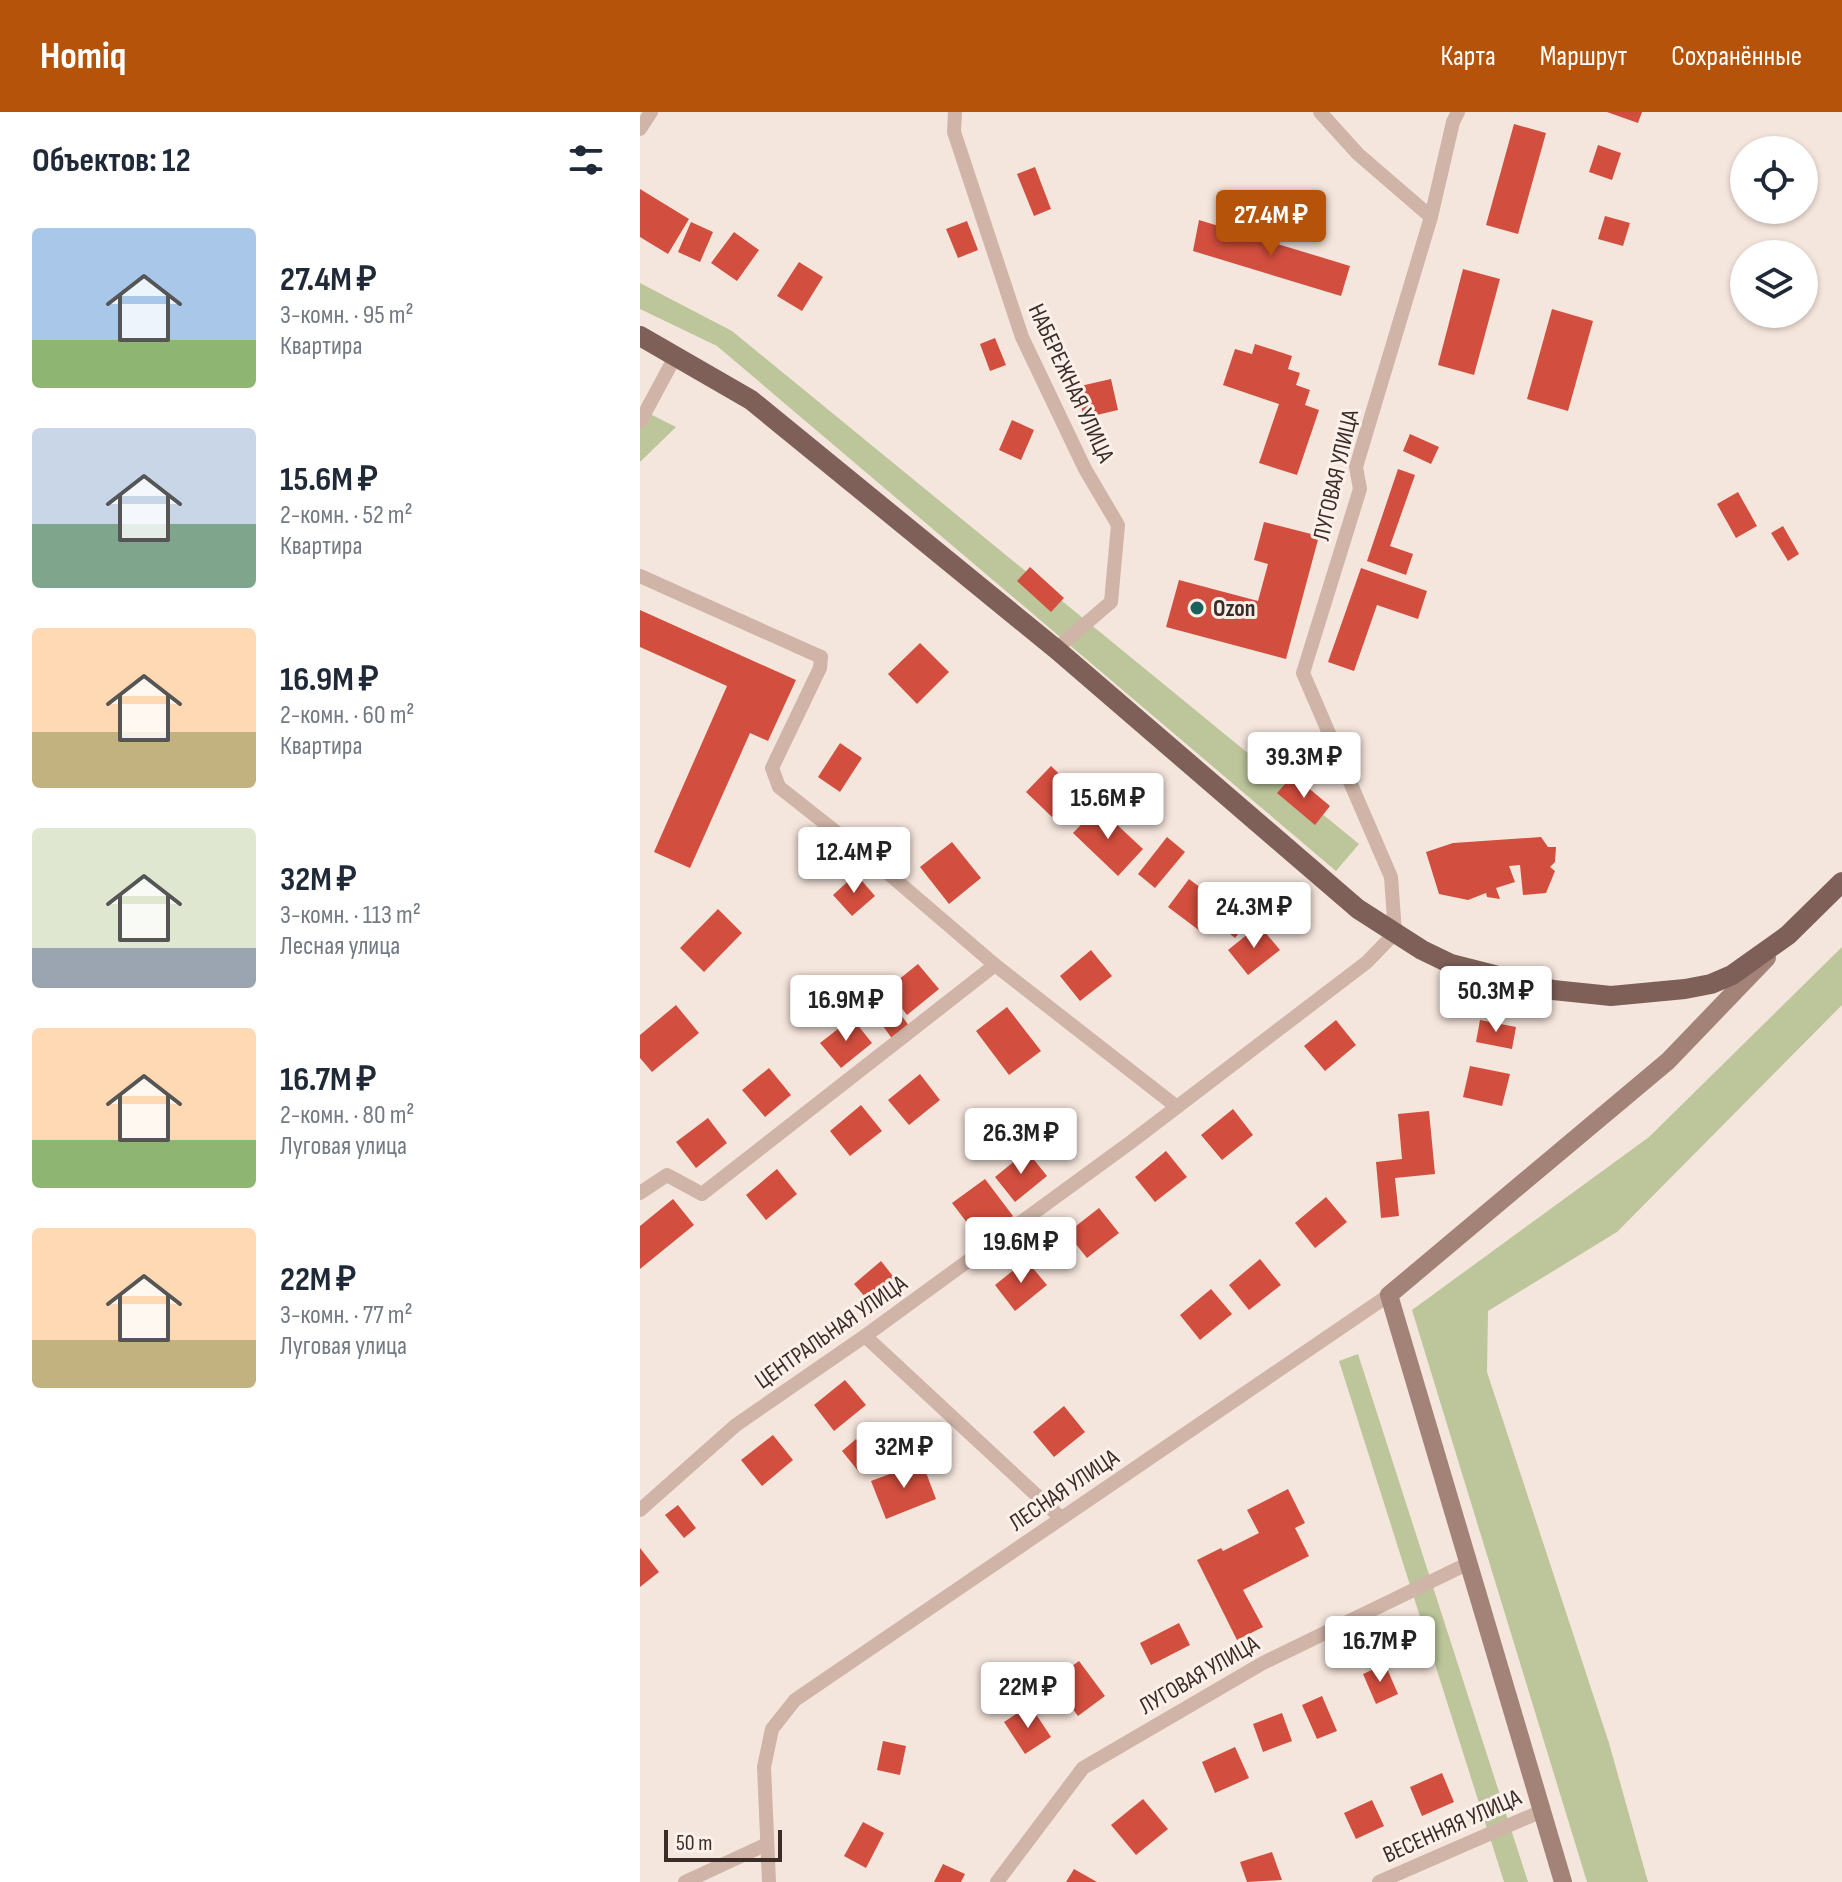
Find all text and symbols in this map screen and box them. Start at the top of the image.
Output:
text: Homiq [40,34,126,79]
text: Карта [1441,40,1496,73]
text: Маршрут [1540,40,1627,73]
text: Сохранённые [1671,40,1802,73]
map controls [1730,136,1818,328]
button: locate [1730,136,1818,224]
icon: filters [564,138,608,182]
text: Объектов: 12 [32,140,191,181]
pin: 27.4M ₽ [1197,190,1345,258]
text: 27.4M ₽ [1234,200,1308,231]
button: layers [1730,240,1818,328]
text: 27.4M ₽ [280,259,377,300]
icon: home [96,260,192,356]
street label: НАБЕРЕЖНАЯ УЛИЦА [1022,299,1121,468]
text: 3-комн. · 95 m² [280,300,414,331]
text: Квартира [280,331,363,362]
street label: ЛУГОВАЯ УЛИЦА [1307,406,1365,543]
text: 15.6M ₽ [280,459,378,500]
icon: home [96,460,192,556]
text: 2-комн. · 52 m² [280,500,413,531]
text: Квартира [280,531,363,562]
place label: Ozon [1213,594,1256,623]
marker: Ozon [1188,599,1206,617]
text: 16.9M ₽ [280,659,379,700]
icon: home [96,660,192,756]
text: 2-комн. · 60 m² [280,700,414,731]
text: Квартира [280,731,363,762]
pin: 39.3M ₽ [1230,732,1378,800]
text: 39.3M ₽ [1266,742,1342,773]
pin: 15.6M ₽ [1034,773,1182,841]
text: 15.6M ₽ [1071,783,1145,814]
pin: 12.4M ₽ [780,827,928,895]
text: 12.4M ₽ [816,837,892,868]
text: 32M ₽ [280,859,357,900]
icon: home [96,860,192,956]
pin: 24.3M ₽ [1180,882,1328,950]
text: 24.3M ₽ [1216,892,1292,923]
text: 3-комн. · 113 m² [280,900,421,931]
text: Лесная улица [280,931,400,962]
pin: 50.3M ₽ [1422,966,1570,1034]
pin: 16.9M ₽ [772,975,920,1043]
text: 50.3M ₽ [1458,976,1534,1007]
text: 16.9M ₽ [808,985,884,1016]
text: 16.7M ₽ [280,1059,377,1100]
icon: home [96,1060,192,1156]
text: 2-комн. · 80 m² [280,1100,414,1131]
pin: 26.3M ₽ [947,1108,1095,1176]
text: 26.3M ₽ [983,1118,1059,1149]
text: Луговая улица [280,1131,407,1162]
pin: 19.6M ₽ [947,1217,1095,1285]
text: 19.6M ₽ [983,1227,1059,1258]
text: 22M ₽ [280,1259,356,1300]
icon: home [96,1260,192,1356]
street label: ЦЕНТРАЛЬНАЯ УЛИЦА [749,1268,913,1395]
text: 3-комн. · 77 m² [280,1300,412,1331]
text: Луговая улица [280,1331,407,1362]
pin: 32M ₽ [848,1422,960,1490]
text: 32M ₽ [875,1432,933,1463]
street label: ЛЕСНАЯ УЛИЦА [1004,1442,1125,1537]
pin: 16.7M ₽ [1306,1616,1454,1684]
text: 16.7M ₽ [1343,1626,1417,1657]
street label: ЛУГОВАЯ УЛИЦА [1134,1629,1265,1721]
pin: 22M ₽ [972,1662,1084,1730]
text: 22M ₽ [999,1672,1057,1703]
street label: ВЕСЕННЯЯ УЛИЦА [1378,1782,1526,1869]
scale bar [664,1826,782,1862]
text: 50 m [676,1830,712,1857]

